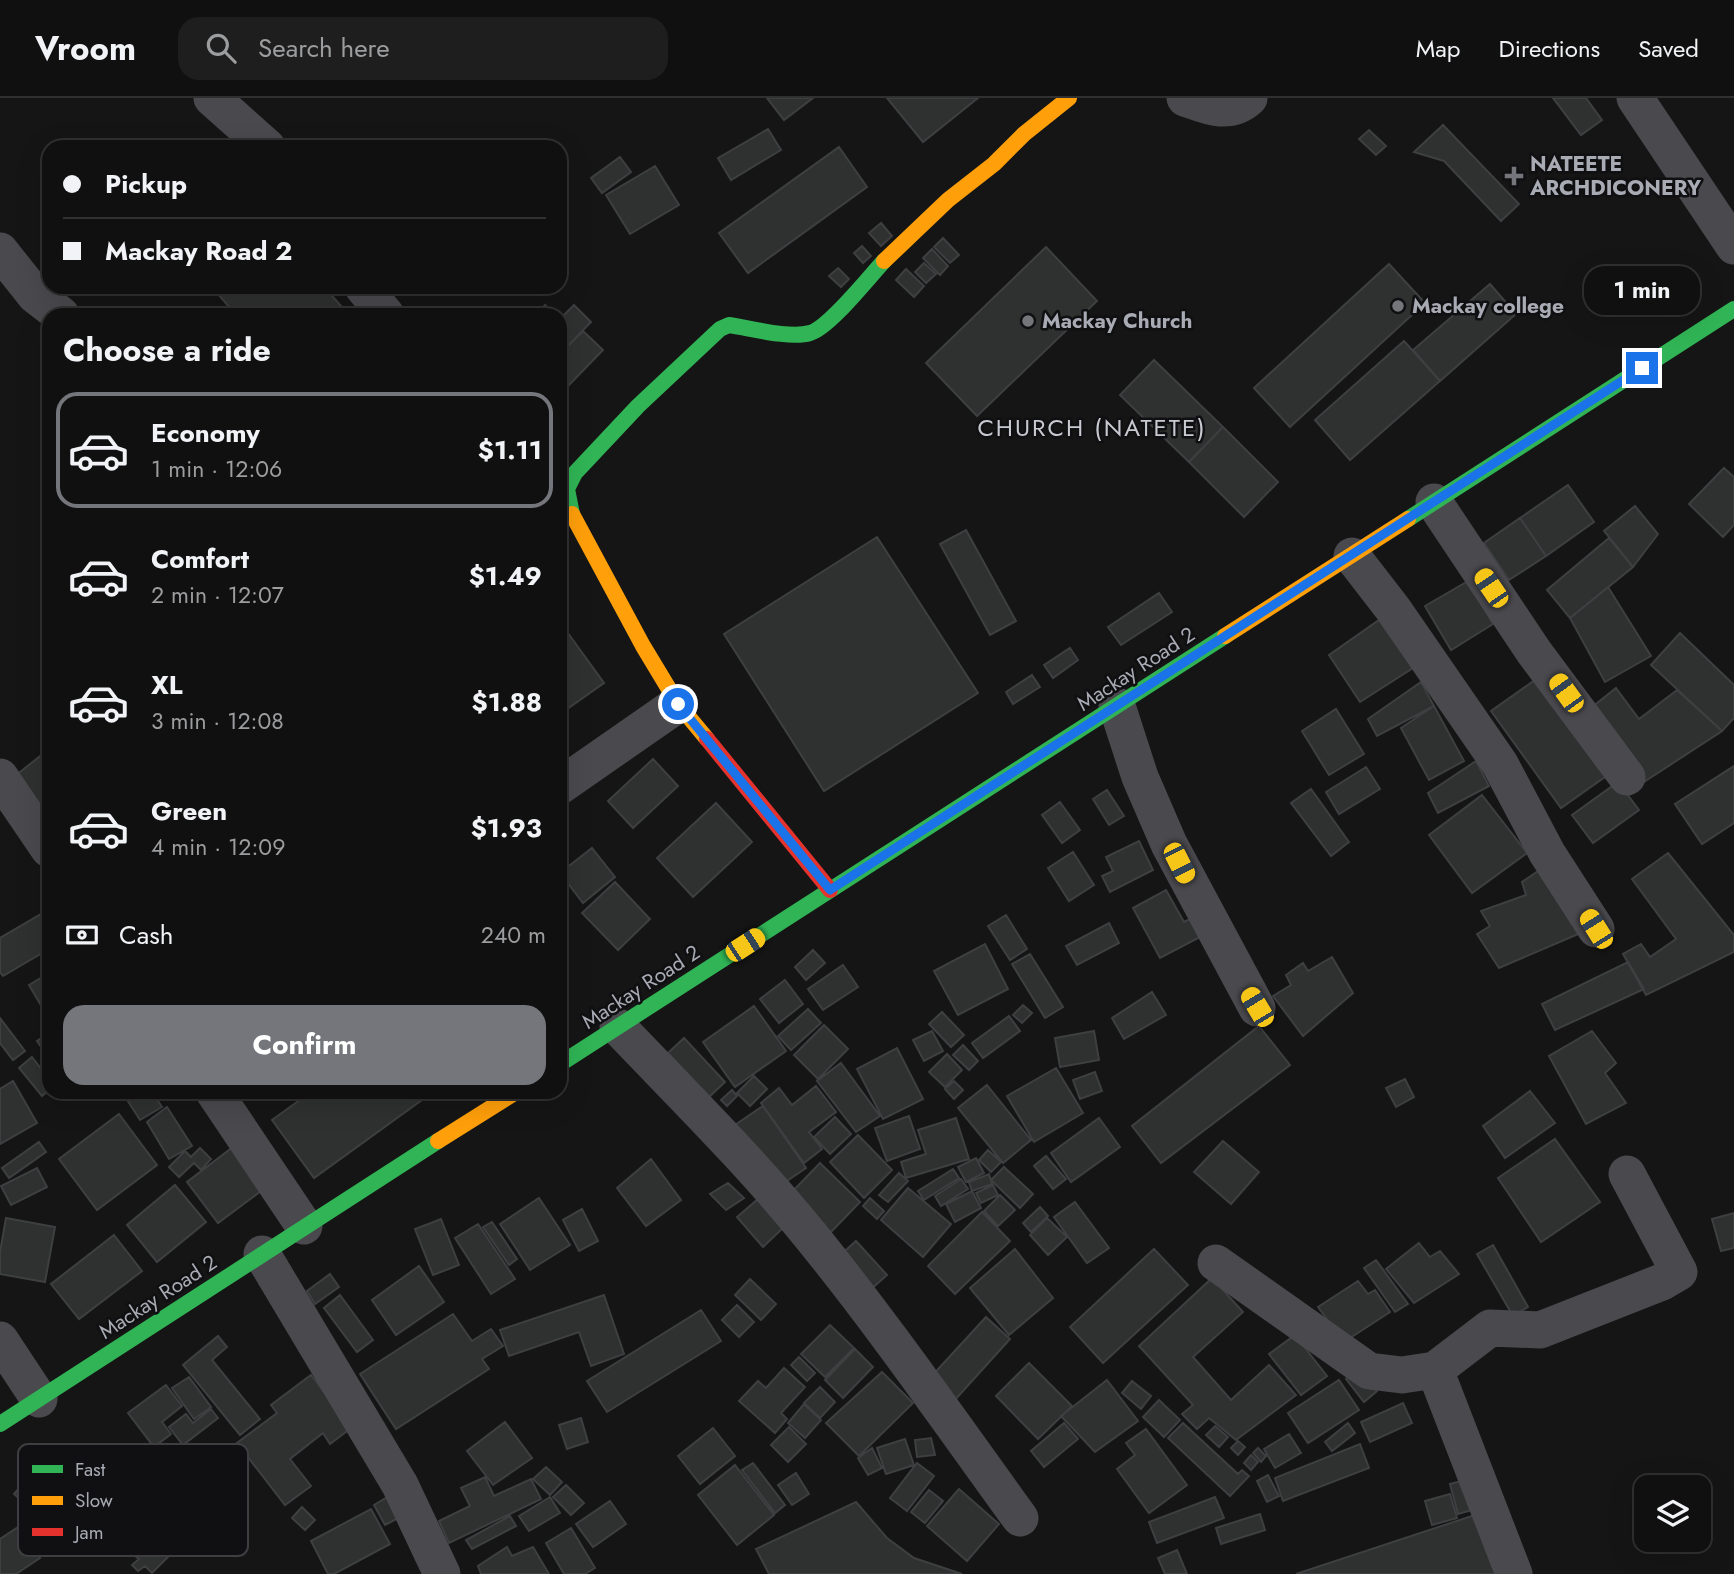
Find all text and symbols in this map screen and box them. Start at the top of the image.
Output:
search box [178,17,668,80]
text: Vroom [35,25,136,72]
icon: search [202,29,240,67]
text: Search here [258,29,390,67]
text: Map [1416,31,1461,66]
text: Directions [1499,31,1600,66]
text: Saved [1638,31,1699,66]
place label: NATEETE ARCHDICONERY [1529,149,1701,203]
text: Pickup [105,165,187,203]
marker: NATEETE ARCHDICONERY [1504,166,1524,186]
text: Mackay Road 2 [105,232,292,270]
callout: 1 min [1584,266,1700,316]
text: 1 min [1613,273,1671,307]
place label: Mackay college [1412,291,1564,321]
marker: Mackay college [1390,298,1406,314]
place label: Mackay Church [1042,306,1192,336]
marker: Mackay Church [1020,313,1036,329]
text: Choose a ride [63,327,271,373]
route end [1626,352,1658,384]
district label: CHURCH (NATETE) [977,410,1207,445]
text: Economy [151,414,260,452]
icon: car [67,419,130,482]
text: $1.11 [478,431,542,469]
text: 1 min · 12:06 [151,452,282,486]
text: Comfort [151,540,249,578]
icon: car [67,545,130,608]
text: $1.49 [469,557,542,595]
car [1471,565,1512,611]
text: 2 min · 12:07 [151,578,284,612]
street label: Mackay Road 2 [1071,620,1201,718]
text: XL [151,666,183,704]
car [1546,670,1587,716]
icon: car [67,671,130,734]
text: $1.88 [472,683,542,721]
route start [662,688,694,720]
text: 3 min · 12:08 [151,704,284,738]
text: Green [151,792,227,830]
icon: car [67,797,130,860]
text: $1.93 [471,809,542,847]
text: 4 min · 12:09 [151,830,285,864]
car [1161,840,1198,886]
car [1576,906,1617,952]
icon: cash [63,916,101,954]
text: Cash [119,916,173,954]
text: 240 m [481,918,546,952]
car [722,925,769,965]
street label: Mackay Road 2 [576,938,706,1036]
car [1238,984,1277,1030]
button: Confirm [63,1005,546,1085]
street label: Mackay Road 2 [93,1248,223,1346]
legend [18,1444,248,1556]
text: Fast [75,1456,106,1483]
map controls [1634,1475,1711,1552]
button: layers [1634,1475,1711,1552]
text: Slow [75,1487,113,1514]
text: Jam [72,1519,104,1546]

